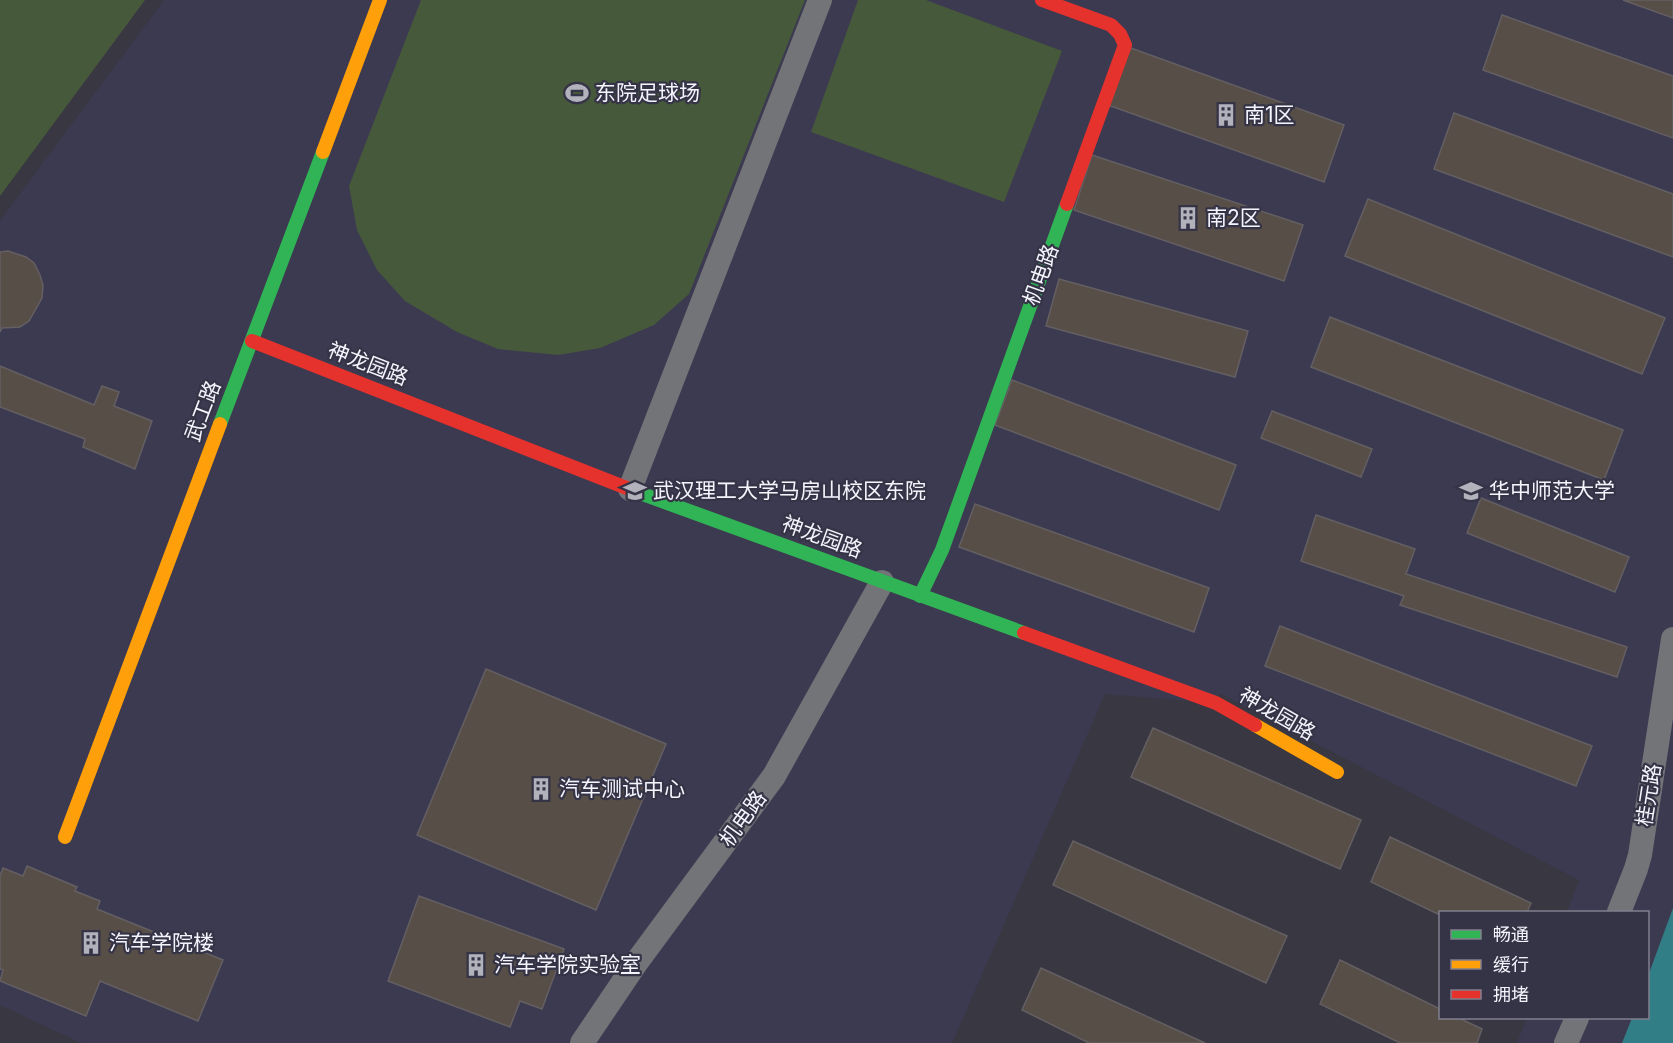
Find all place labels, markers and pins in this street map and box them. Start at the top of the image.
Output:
sports icon: 东院足球场 [564,80,590,106]
place label: 东院足球场 [595,80,700,105]
building icon: 南1区 [1213,102,1239,128]
place label: 南1区 [1244,102,1295,127]
building icon: 南2区 [1175,205,1201,231]
place label: 南2区 [1206,205,1261,230]
school or university icon: 武汉理工大学马房山校区东院 [622,478,648,504]
place label: 武汉理工大学马房山校区东院 [653,478,926,503]
school or university icon: 华中师范大学 [1458,478,1484,504]
place label: 华中师范大学 [1489,478,1615,503]
building icon: 汽车测试中心 [528,776,554,802]
place label: 汽车测试中心 [559,776,685,801]
building icon: 汽车学院楼 [78,930,104,956]
place label: 汽车学院楼 [109,930,214,955]
building icon: 汽车学院实验室 [463,952,489,978]
place label: 汽车学院实验室 [494,952,641,977]

